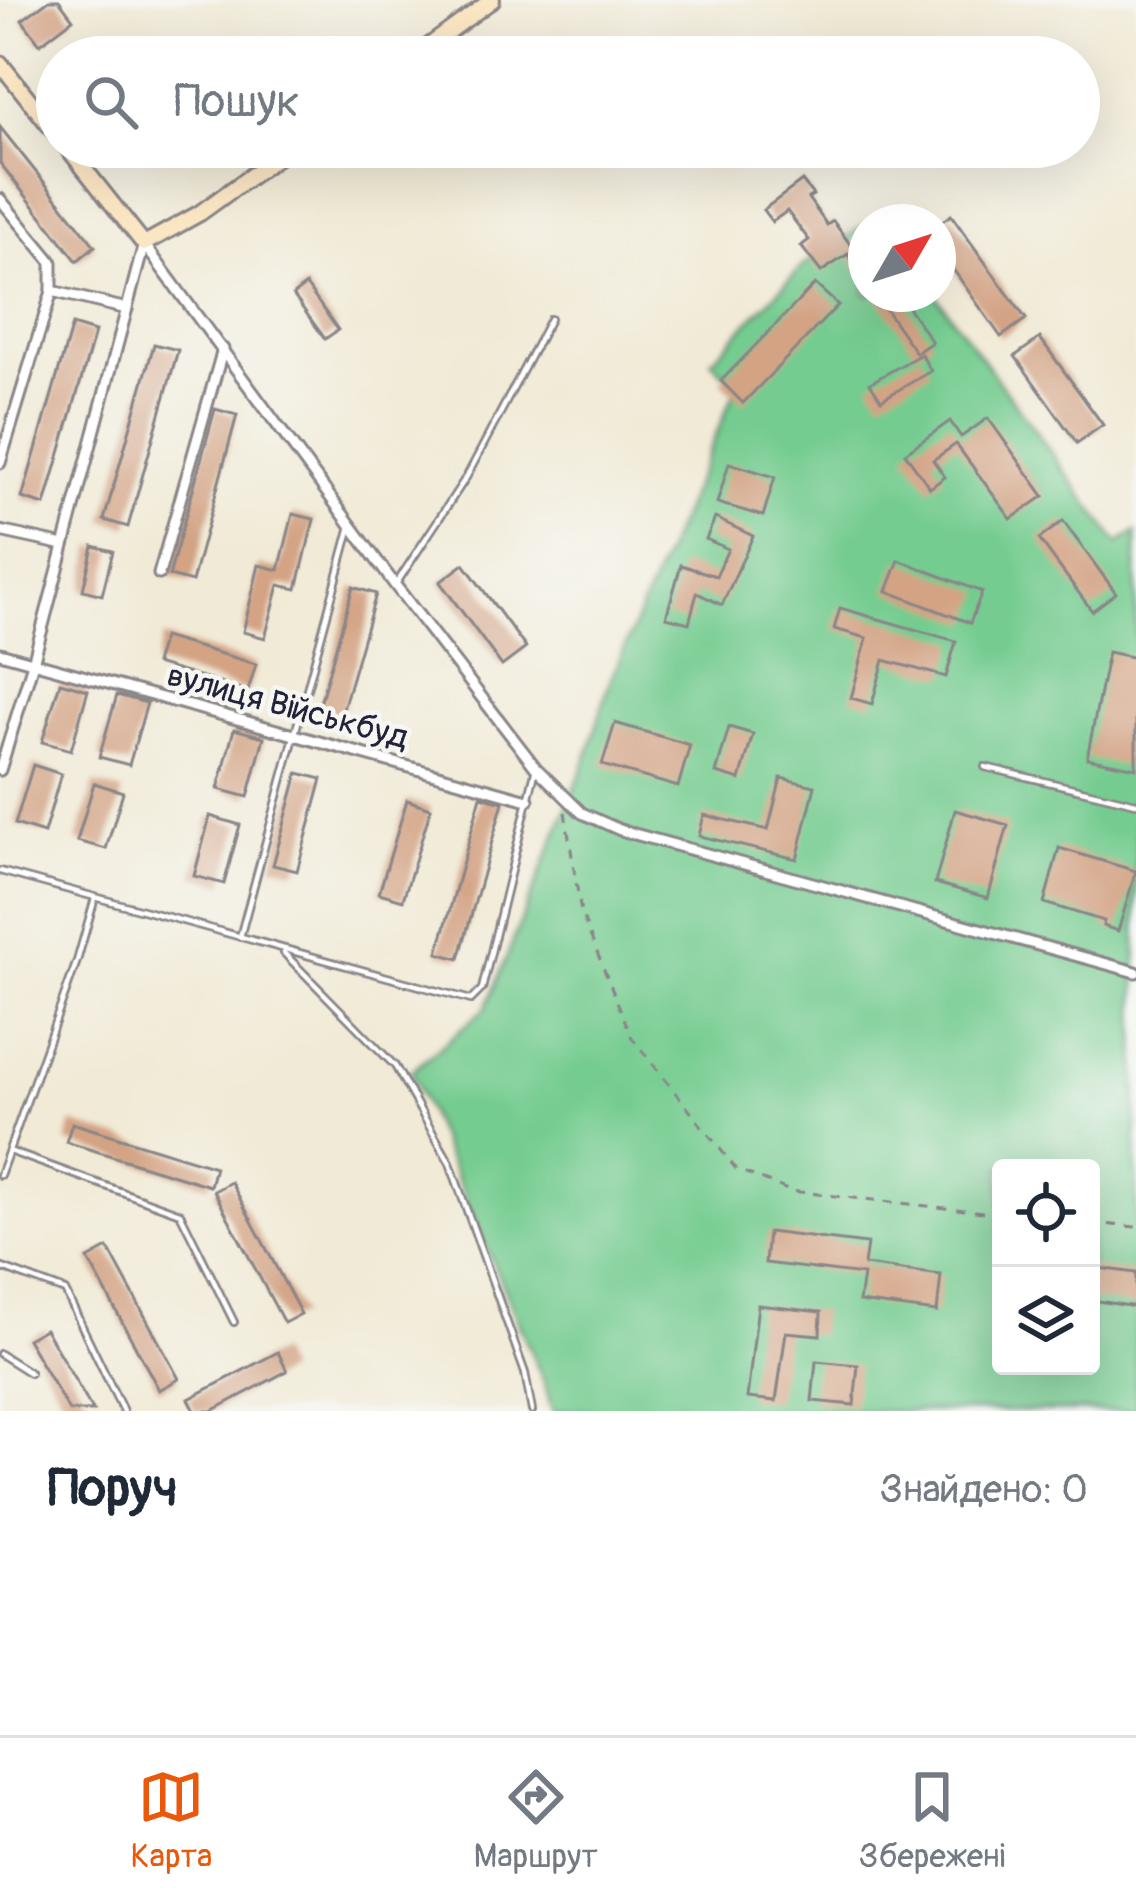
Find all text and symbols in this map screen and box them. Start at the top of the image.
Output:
search box [36,36,1100,168]
icon: search [78,69,144,135]
text: Пошук [174,74,299,130]
north arrow [848,204,956,312]
street label: вулиця Військбуд [163,655,413,758]
map controls [992,1159,1100,1375]
button: locate [992,1159,1100,1267]
button: layers [992,1267,1100,1375]
text: Поруч [48,1457,178,1521]
text: Знайдено: 0 [880,1465,1088,1514]
tab: Карта [131,1764,212,1877]
tab: Маршрут [473,1764,598,1877]
tab: Збережені [859,1764,1005,1877]

